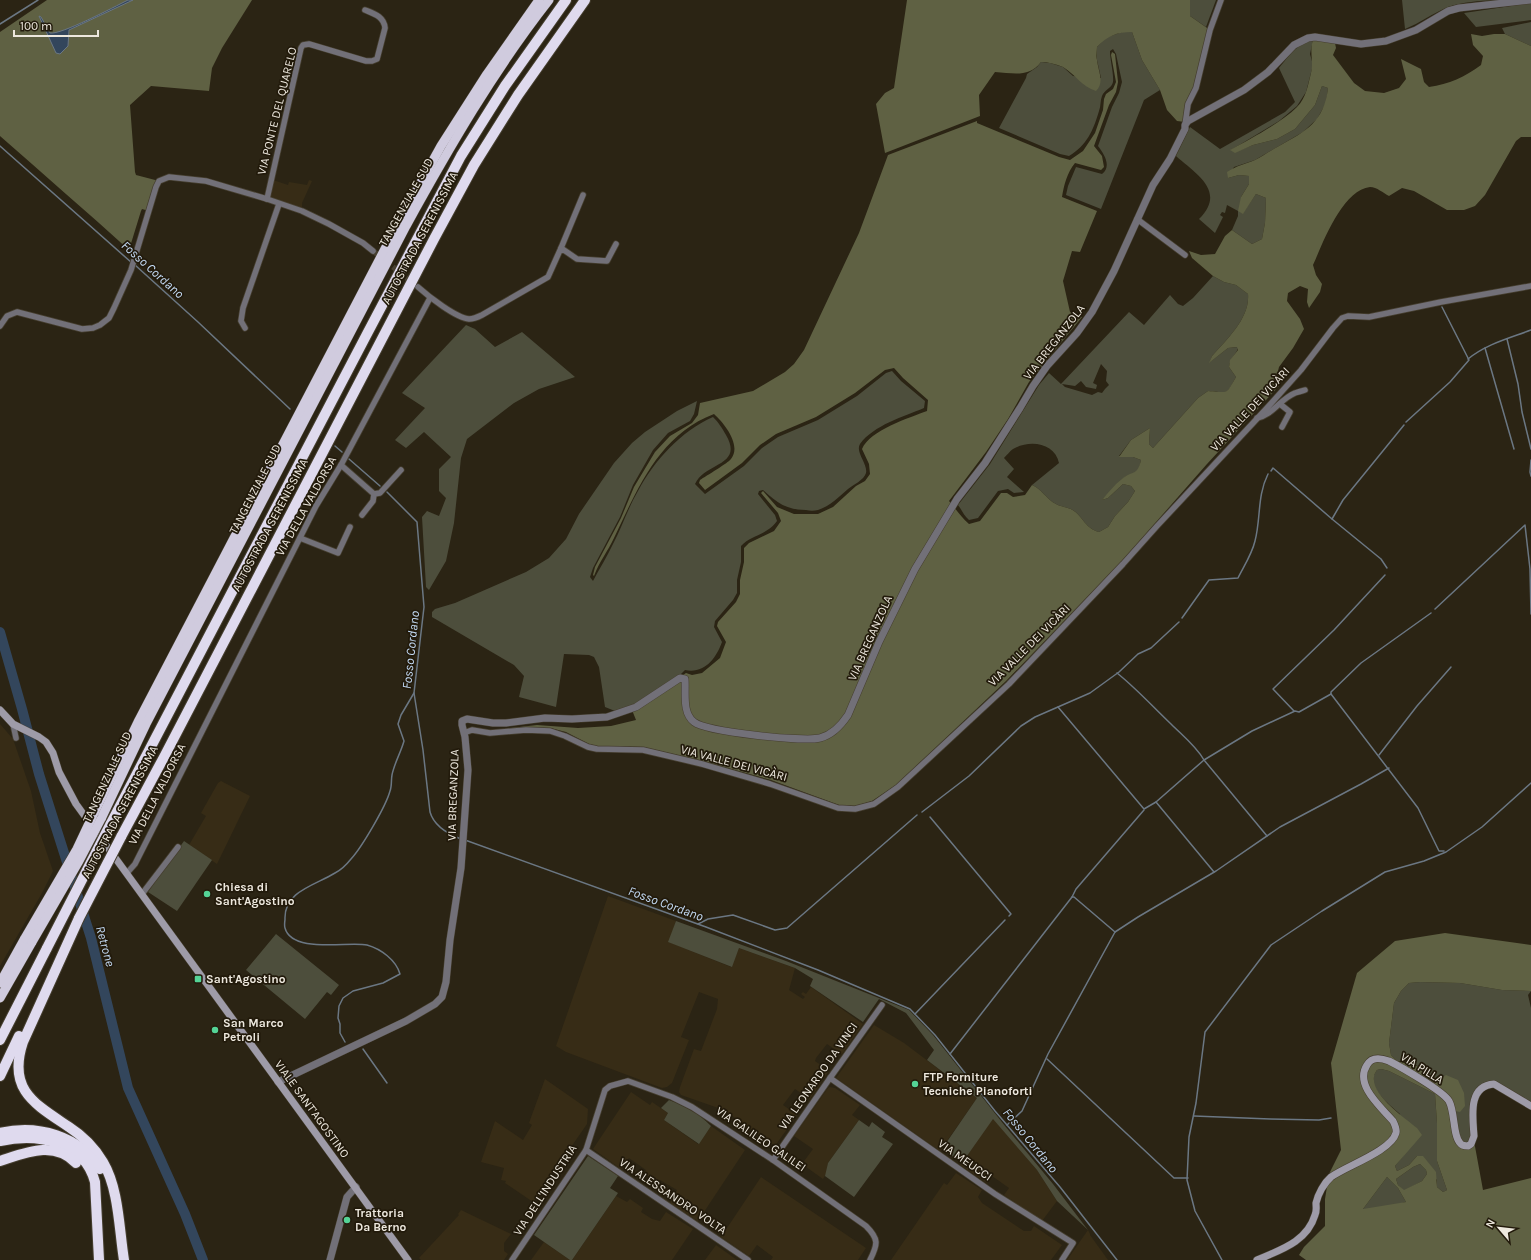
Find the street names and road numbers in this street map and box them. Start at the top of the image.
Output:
street label: VIA PONTE DEL QUARELO [254,45,300,176]
street label: TANGENZIALE SUD [376,155,436,249]
street label: AUTOSTRADA SERENISSIMA [379,169,461,307]
street label: VIA BREGANZOLA [1020,302,1088,382]
street label: VIA VALLE DEI VICÀRI [1207,363,1293,454]
street label: TANGENZIALE SUD [226,442,284,536]
street label: VIA DELLA VALDORSA [273,454,339,558]
street label: AUTOSTRADA SERENISSIMA [229,456,311,594]
street label: VIA BREGANZOLA [845,593,895,683]
street label: VIA VALLE DEI VICÀRI [984,600,1073,689]
street label: TANGENZIALE SUD [80,729,134,825]
street label: VIA DELLA VALDORSA [125,741,189,847]
street label: VIA VALLE DEI VICÀRI [679,741,789,784]
street label: AUTOSTRADA SERENISSIMA [79,743,161,881]
street label: VIA BREGANZOLA [444,749,462,841]
street label: VIA LEONARDO DA VINCI [776,1020,860,1132]
street label: VIA PILLA [1398,1049,1446,1087]
street label: VIALE SANT'AGOSTINO [272,1058,352,1161]
street label: VIA GALILEO GALILEI [713,1104,809,1174]
street label: VIA MEUCCI [935,1136,995,1184]
street label: VIA DELL'INDUSTRIA [510,1142,580,1238]
street label: VIA ALESSANDRO VOLTA [617,1155,729,1237]

